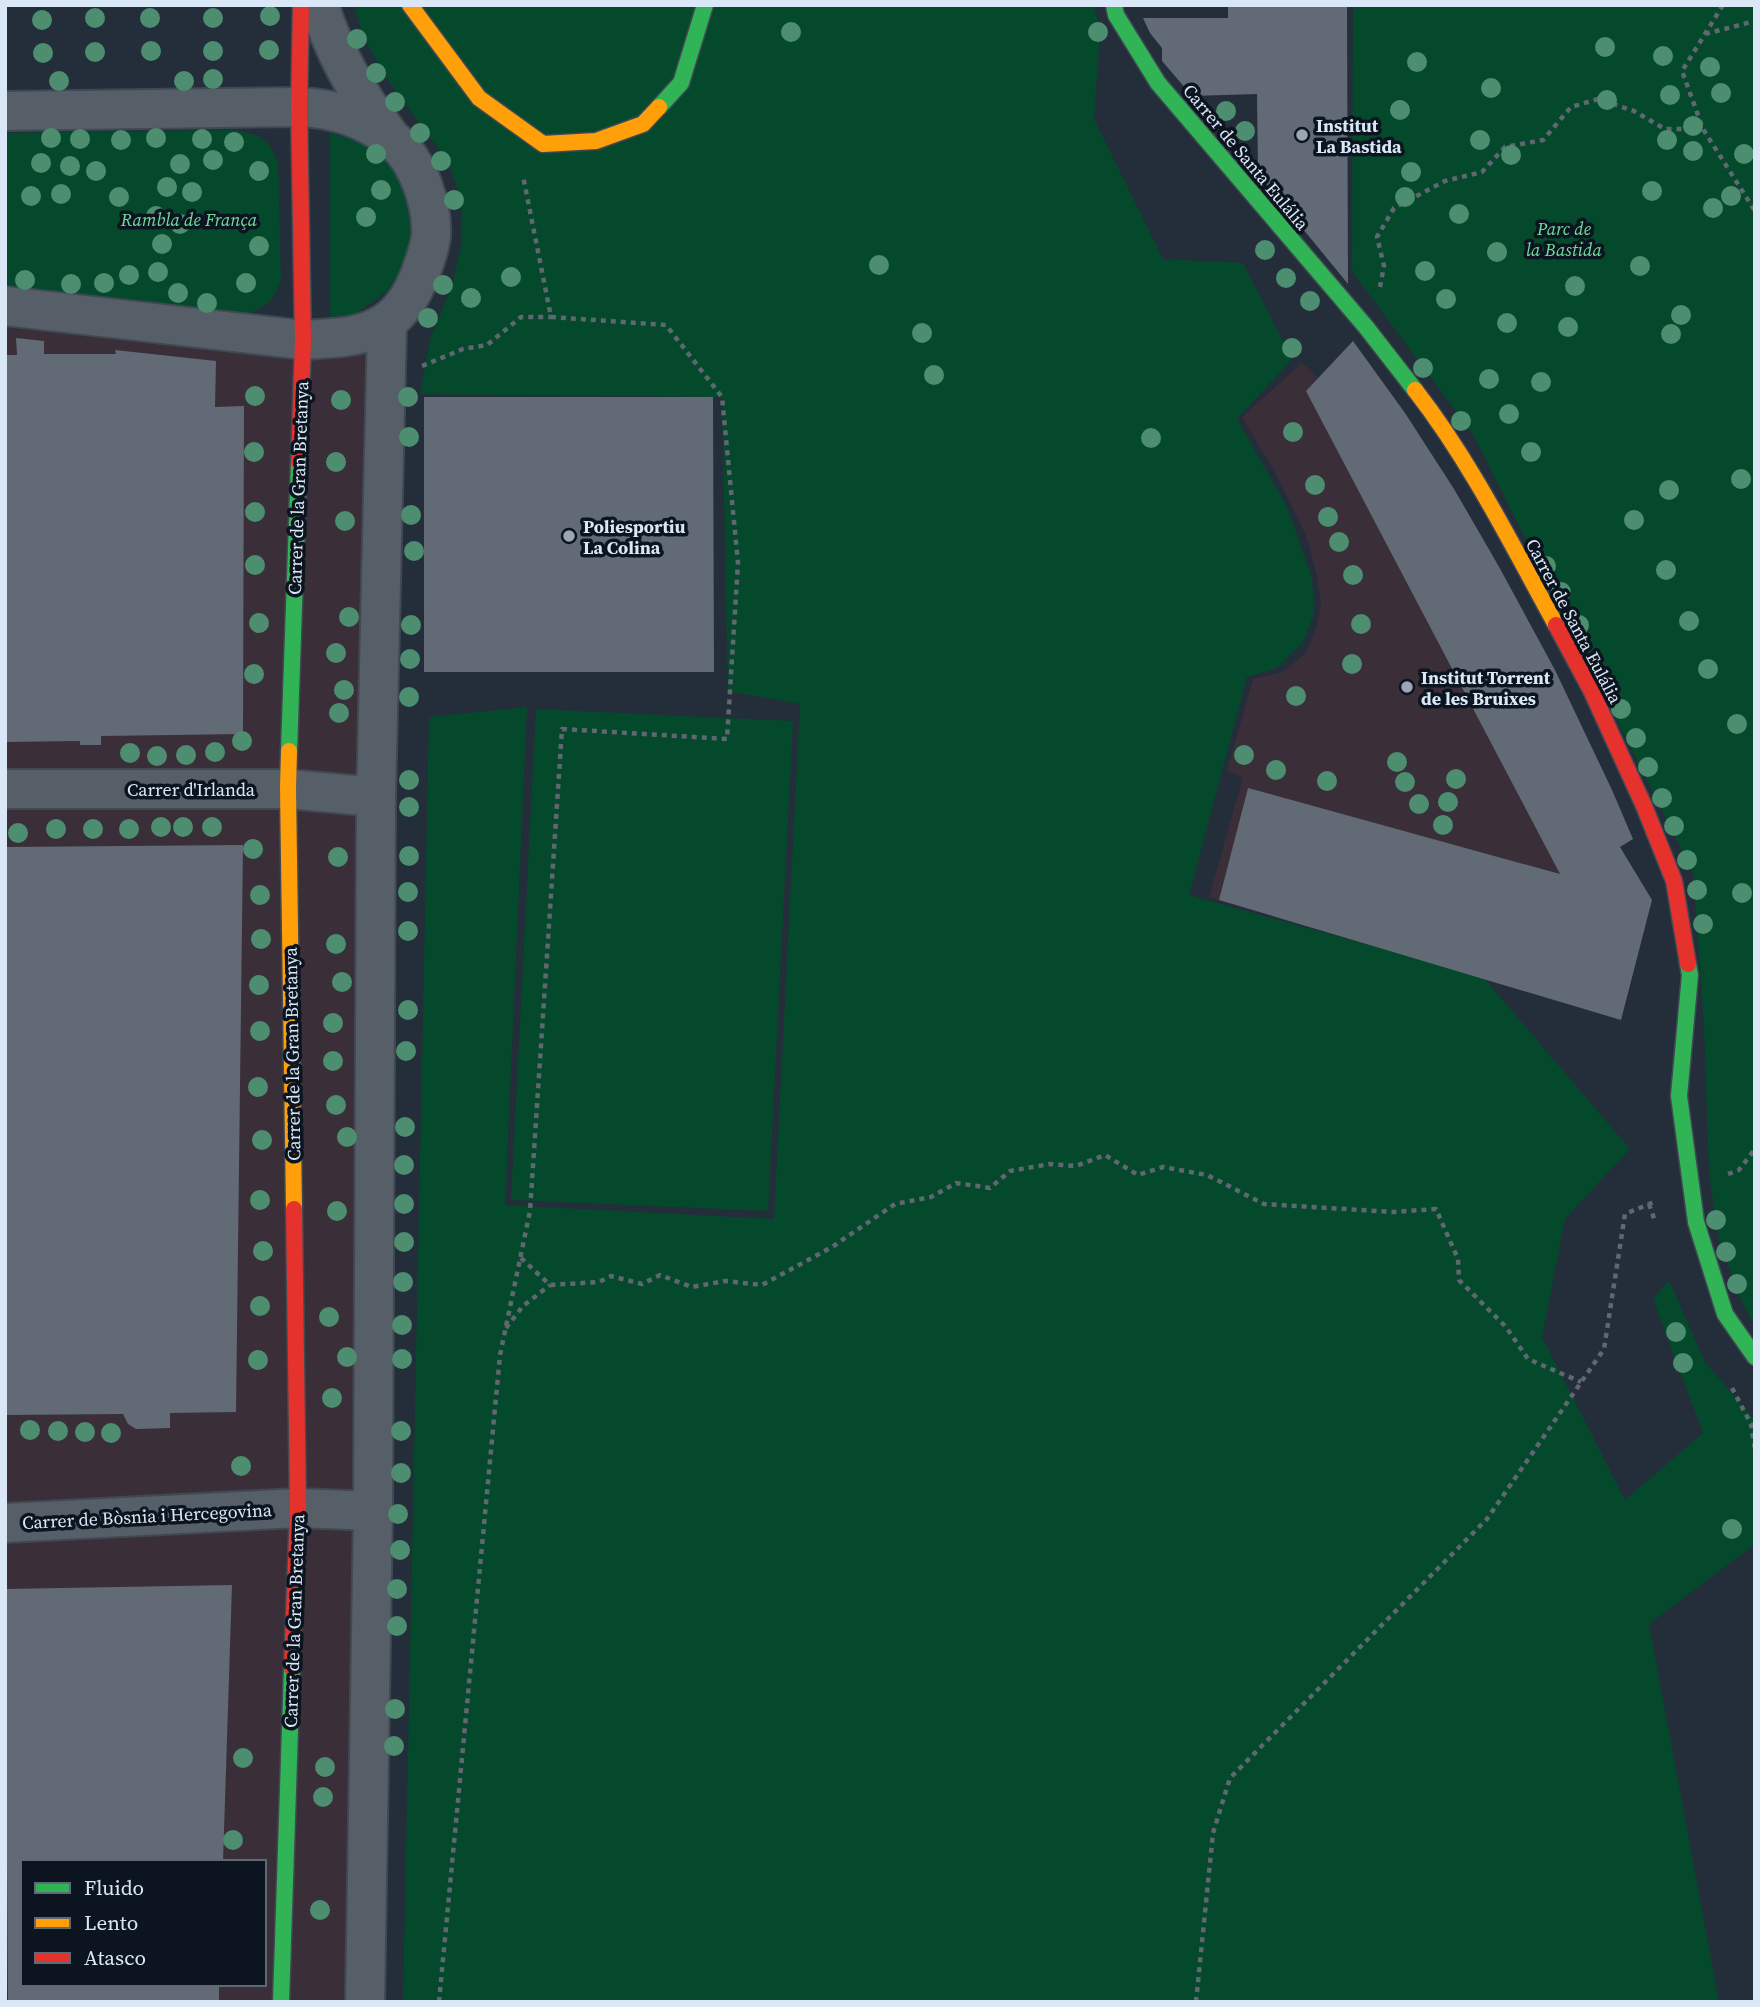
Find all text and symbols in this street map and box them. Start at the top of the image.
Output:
street label: Carrer de Santa Eulália [1177,79,1315,236]
place label: Institut La Bastida [1316,113,1402,159]
marker: Institut La Bastida [1294,127,1310,143]
park label: Rambla de França [120,207,258,232]
park label: Parc de la Bastida [1526,216,1603,262]
street label: Carrer de la Gran Bretanya [282,380,314,595]
place label: Poliesportiu La Colina [583,514,686,560]
marker: Poliesportiu La Colina [561,528,577,544]
street label: Carrer de Santa Eulália [1520,534,1629,709]
place label: Institut Torrent de les Bruixes [1421,665,1551,711]
marker: Institut Torrent de les Bruixes [1399,679,1415,695]
street label: Carrer d'Irlanda [127,777,256,802]
street label: Carrer de la Gran Bretanya [278,946,306,1161]
street label: Carrer de Bòsnia i Hercegovina [21,1497,273,1535]
street label: Carrer de la Gran Bretanya [278,1513,310,1728]
legend [21,1860,266,1986]
text: Fluido [84,1873,144,1902]
text: Lento [84,1908,138,1937]
text: Atasco [84,1943,146,1972]

